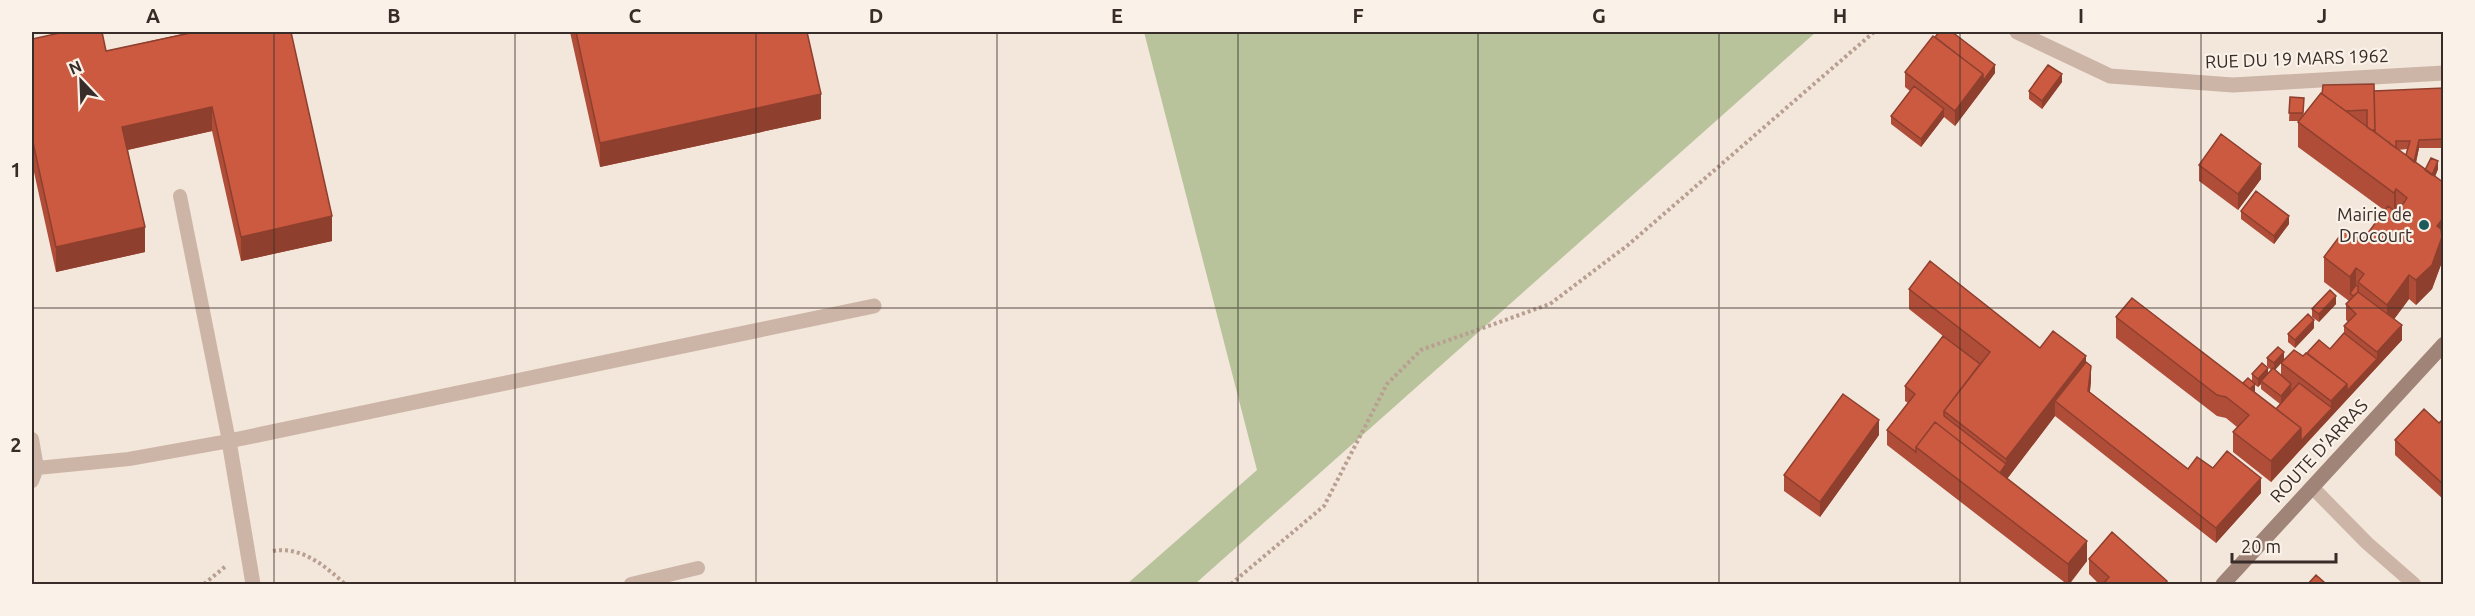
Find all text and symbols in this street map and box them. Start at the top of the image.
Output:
text: A [146,4,160,27]
text: B [387,4,401,27]
text: C [629,4,642,27]
text: D [869,4,883,27]
text: E [1111,4,1123,27]
text: F [1352,4,1364,27]
text: G [1592,4,1606,27]
text: H [1833,4,1847,27]
text: I [2078,4,2084,27]
text: J [2317,4,2327,27]
street label: RUE DU 19 MARS 1962 [2205,45,2389,71]
north arrow [51,51,111,111]
text: N [66,57,84,78]
text: 1 [10,158,22,181]
place label: Mairie de Drocourt [2337,204,2412,245]
marker: Mairie de Drocourt [2417,218,2431,232]
street label: ROUTE D'ARRAS [2265,395,2371,506]
text: 2 [10,433,22,456]
scale bar [2232,526,2336,564]
text: 20 m [2241,536,2281,556]

